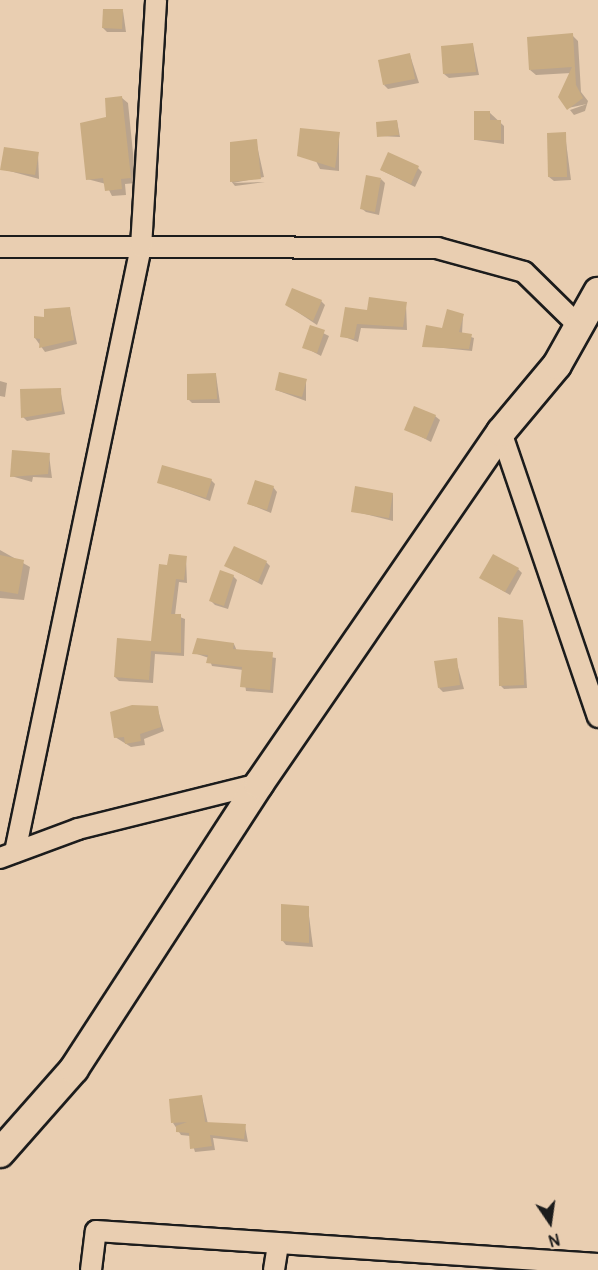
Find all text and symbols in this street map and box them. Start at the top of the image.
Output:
north arrow [520,1192,580,1252]
text: N [547,1229,562,1250]

